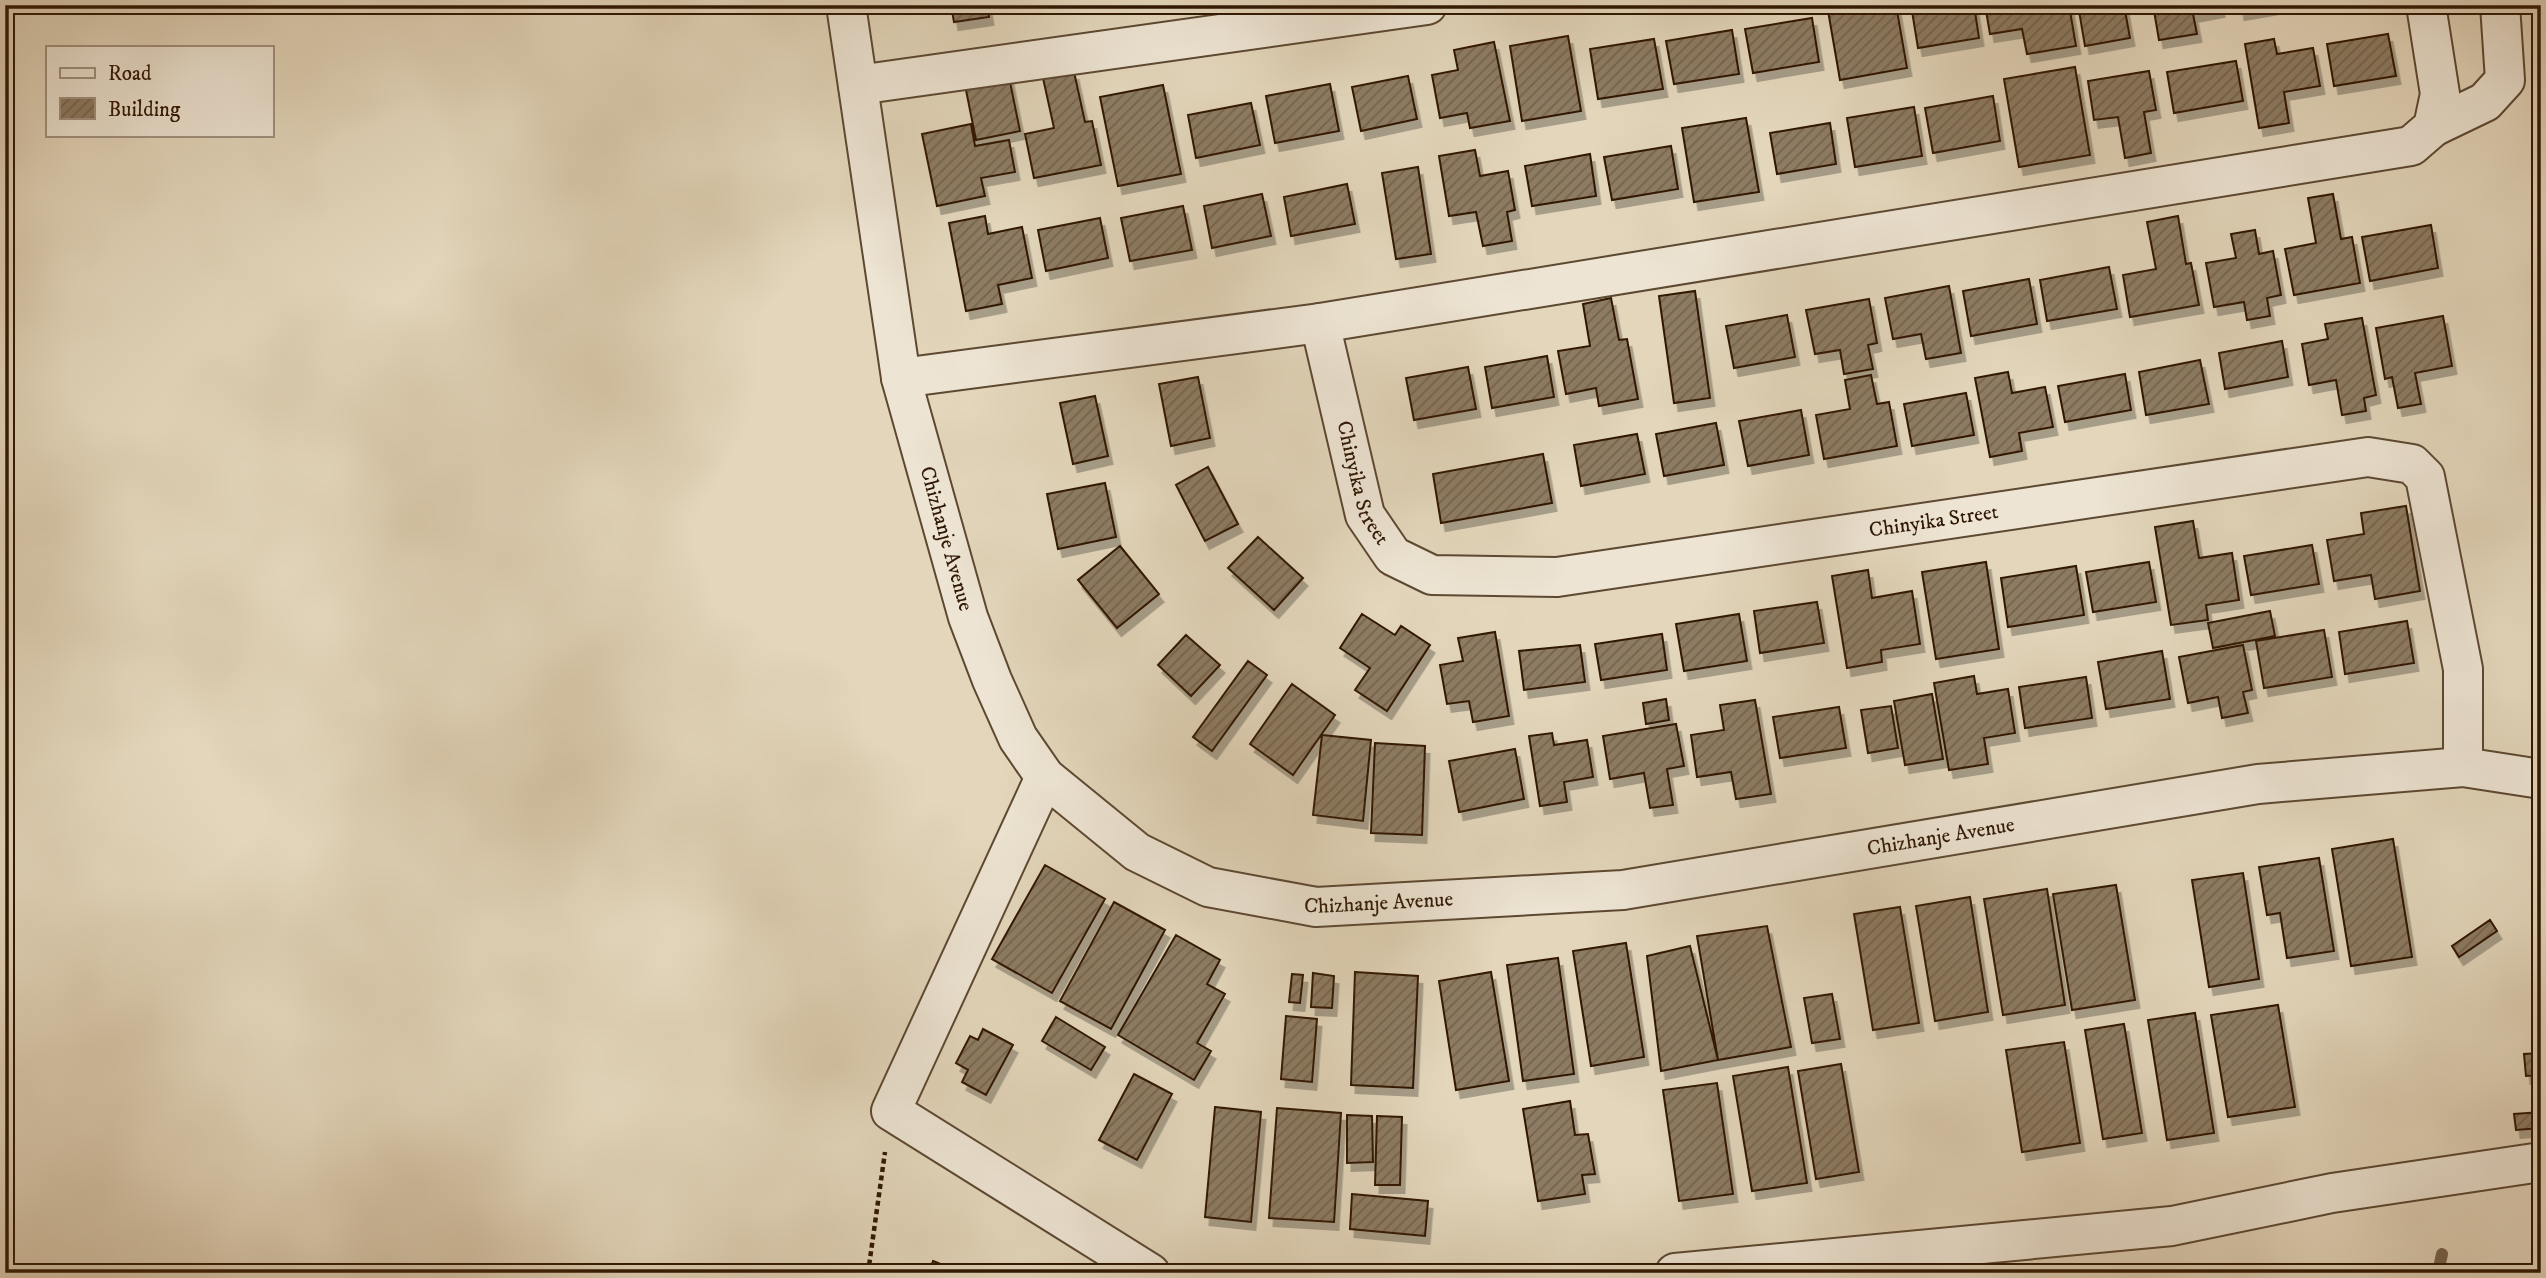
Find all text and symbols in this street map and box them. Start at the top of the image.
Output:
legend [46,46,273,136]
text: Road [108,61,152,87]
text: Building [108,97,181,123]
street label: Chinyika Street [1330,418,1395,551]
street label: Chizhanje Avenue [913,463,979,614]
street label: Chinyika Street [1867,499,2000,544]
street label: Chizhanje Avenue [1865,812,2017,862]
street label: Chizhanje Avenue [1302,886,1454,920]

